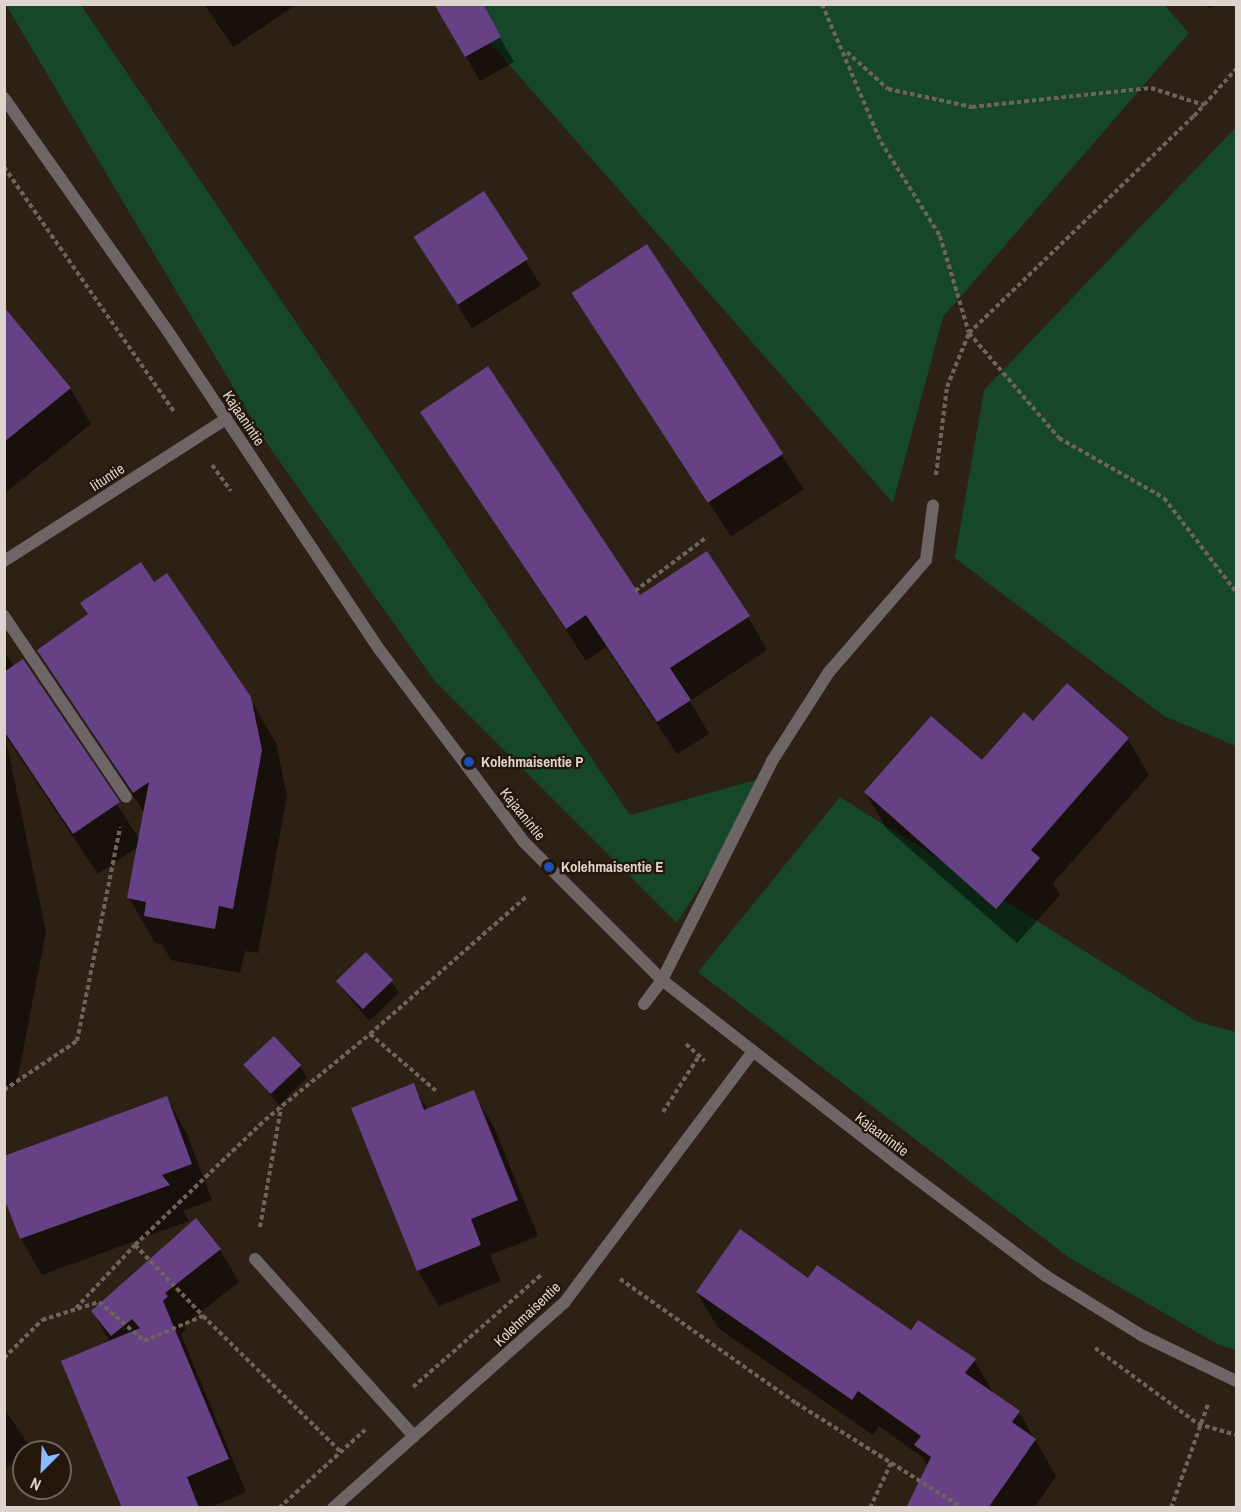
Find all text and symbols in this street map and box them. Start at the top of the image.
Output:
street label: Kajaanintie [219,387,269,449]
street label: Iituntie [86,459,128,495]
place label: Kolehmaisentie P [481,753,584,771]
marker: Kolehmaisentie P [462,755,476,769]
street label: Kajaanintie [496,784,550,844]
place label: Kolehmaisentie E [561,858,664,876]
marker: Kolehmaisentie E [542,860,556,874]
street label: Kajaanintie [852,1108,912,1160]
street label: Kolehmaisentie [490,1278,564,1350]
north arrow [12,1440,72,1500]
text: N [27,1473,44,1497]

